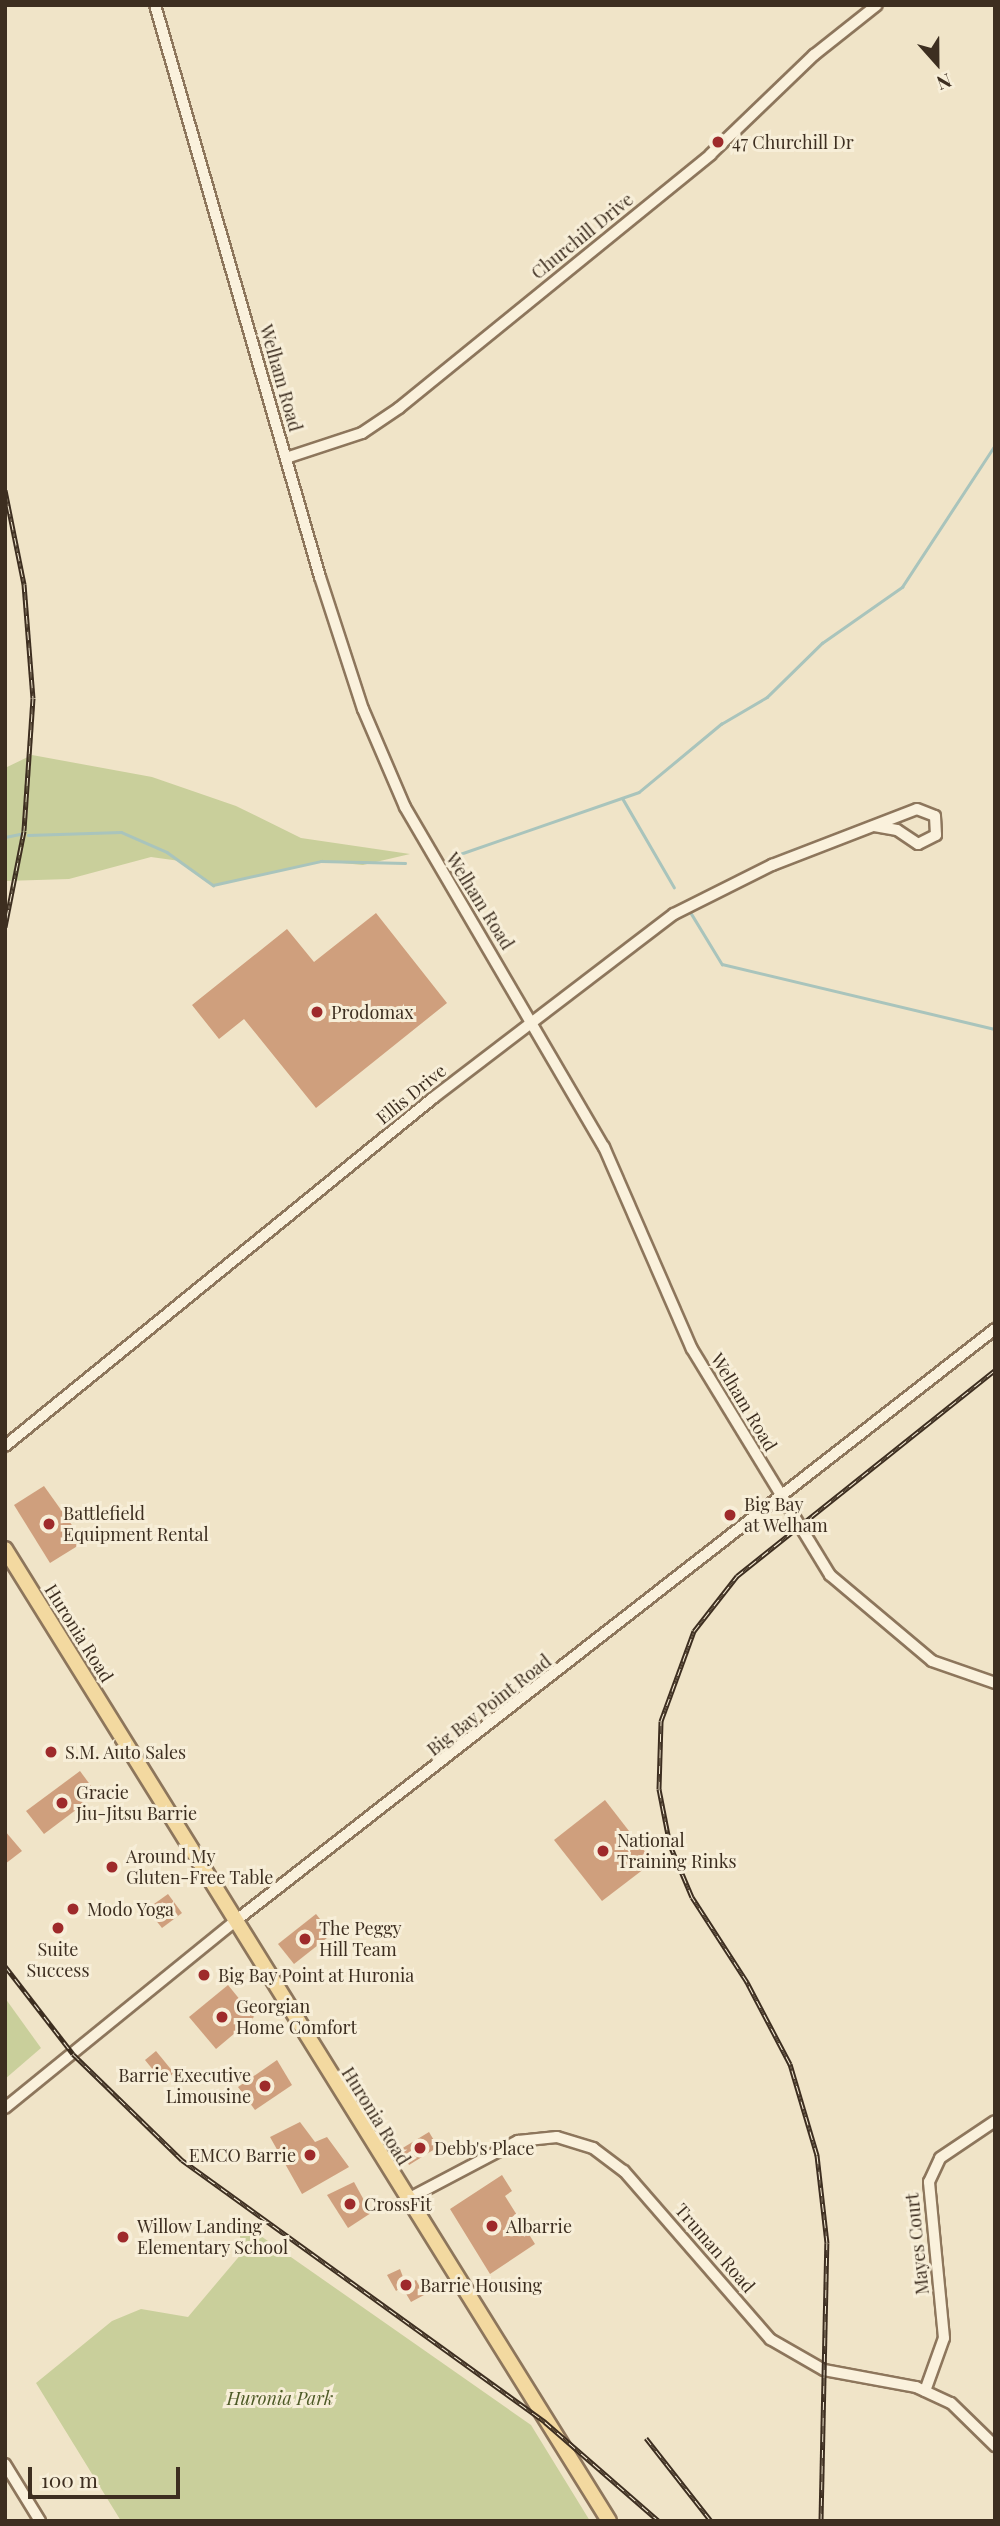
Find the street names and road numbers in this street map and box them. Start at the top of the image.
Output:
street label: Churchill Drive [527,188,637,284]
street label: Welham Road [255,322,307,434]
street label: Welham Road [442,849,518,953]
street label: Ellis Drive [372,1059,450,1129]
street label: Welham Road [706,1349,782,1455]
street label: Huronia Road [40,1580,118,1686]
street label: Big Bay Point Road [422,1650,556,1760]
street label: Huronia Road [337,2063,415,2169]
street label: Mayes Court [901,2192,933,2296]
street label: Truman Road [671,2199,759,2297]

